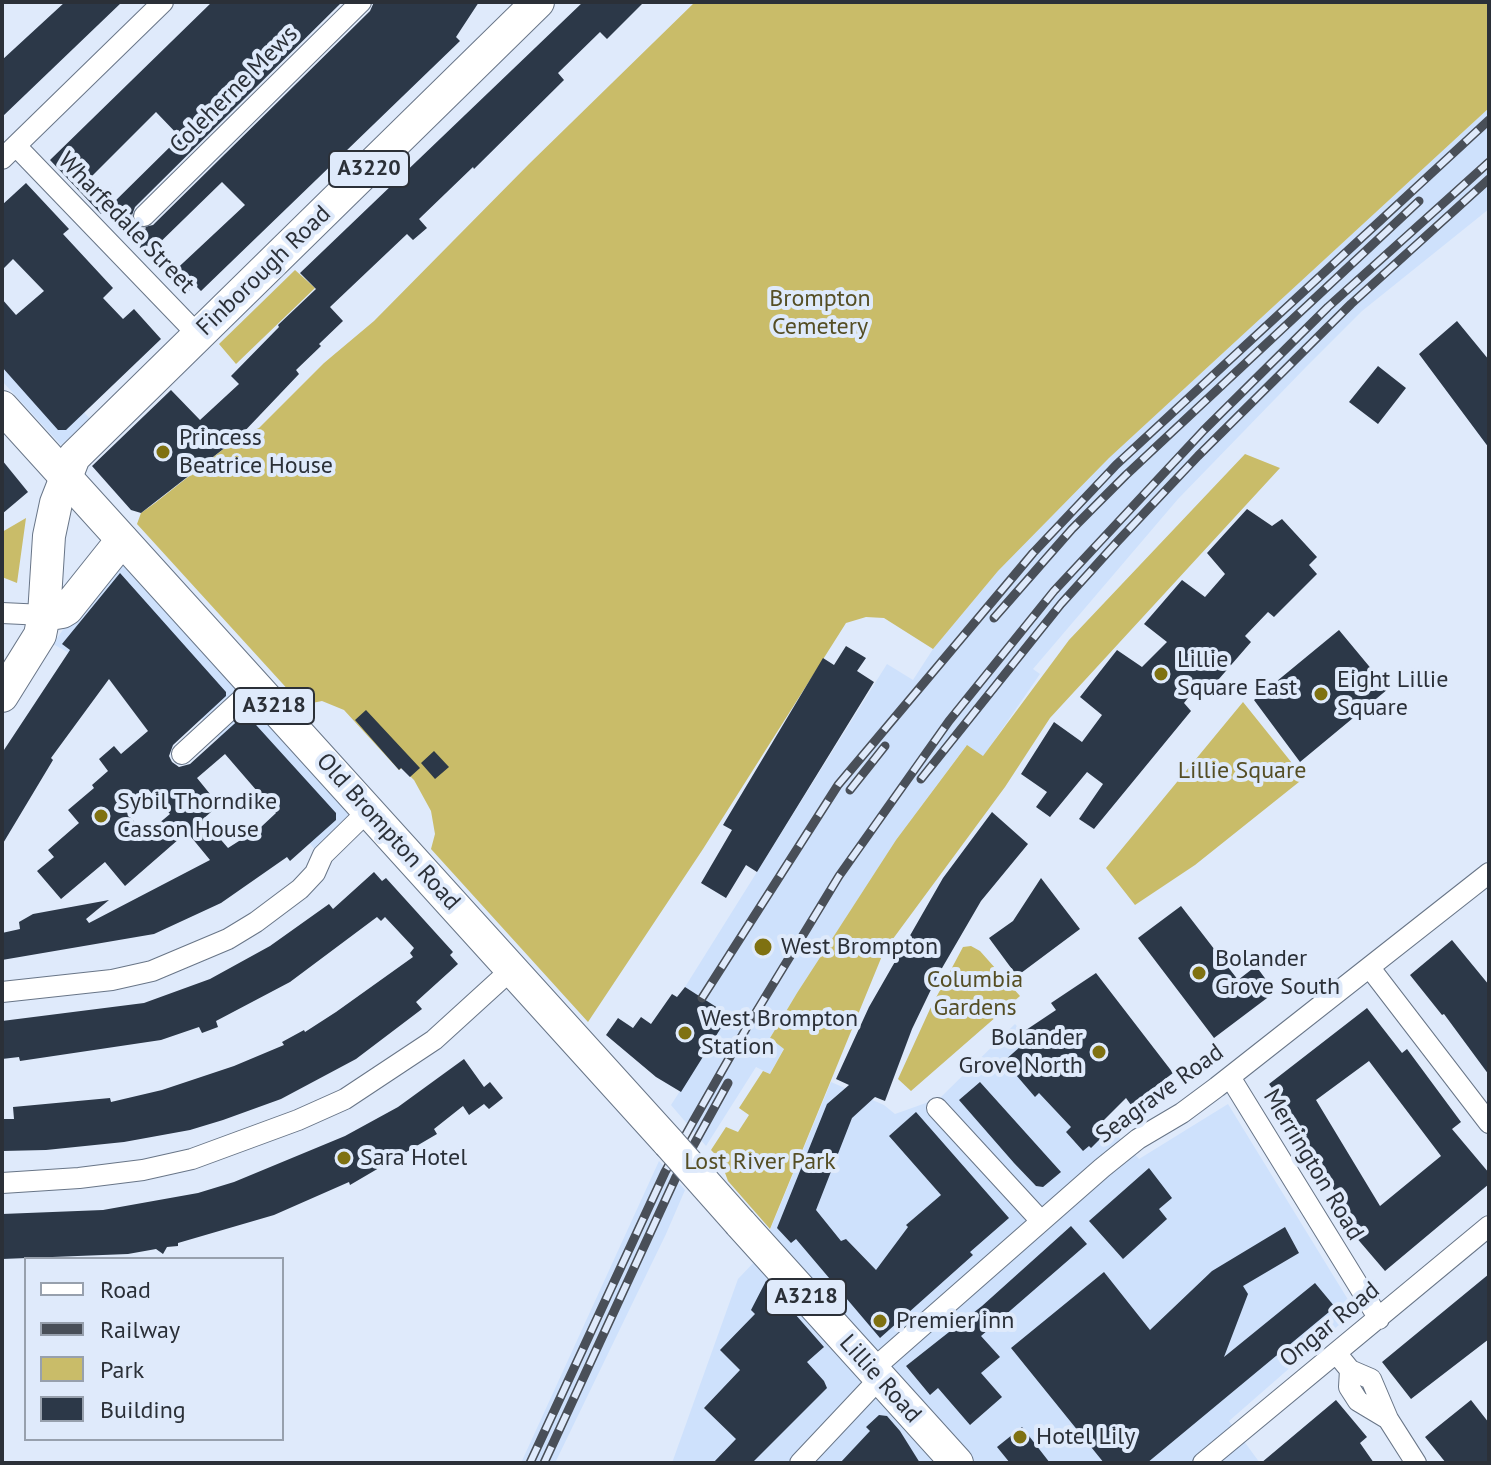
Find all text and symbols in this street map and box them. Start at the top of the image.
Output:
street label: Coleherne Mews [164,20,304,160]
street label: Wharfedale Street [52,147,200,299]
road number: A3220 [329,151,409,187]
street label: Finborough Road [191,200,337,342]
park label: Brompton Cemetery [769,285,871,341]
place label: Princess Beatrice House [179,424,333,480]
marker: Princess Beatrice House [154,443,172,461]
place label: Lillie Square East [1177,646,1297,702]
marker: Lillie Square East [1152,665,1170,683]
place label: Eight Lillie Square [1337,666,1448,722]
marker: Eight Lillie Square [1312,685,1330,703]
road number: A3218 [234,688,314,724]
street label: Old Brompton Road [310,748,466,916]
park label: Lillie Square [1178,757,1306,785]
place label: Sybil Thorndike Casson House [117,788,277,844]
marker: Sybil Thorndike Casson House [92,807,110,825]
place label: West Brompton [781,933,938,961]
marker: West Brompton [752,936,774,958]
place label: Bolander Grove South [1215,945,1340,1001]
marker: Bolander Grove South [1190,964,1208,982]
park label: Columbia Gardens [927,966,1023,1022]
place label: West Brompton Station [701,1005,858,1061]
marker: West Brompton Station [676,1024,694,1042]
place label: Bolander Grove North [959,1024,1083,1080]
street label: Seagrave Road [1091,1038,1229,1150]
marker: Bolander Grove North [1090,1043,1108,1061]
street label: Merrington Road [1257,1084,1369,1246]
place label: Sara Hotel [360,1144,467,1172]
park label: Lost River Park [684,1148,836,1176]
marker: Sara Hotel [335,1149,353,1167]
legend [24,1257,284,1441]
text: Road [100,1274,151,1305]
street label: Ongar Road [1274,1276,1386,1374]
road number: A3218 [766,1279,846,1315]
place label: Premier inn [896,1307,1014,1335]
marker: Premier inn [871,1312,889,1330]
text: Railway [100,1314,180,1345]
street label: Lillie Road [833,1329,927,1429]
text: Park [100,1354,144,1385]
text: Building [100,1394,186,1425]
place label: Hotel Lily [1036,1423,1136,1451]
marker: Hotel Lily [1011,1428,1029,1446]

